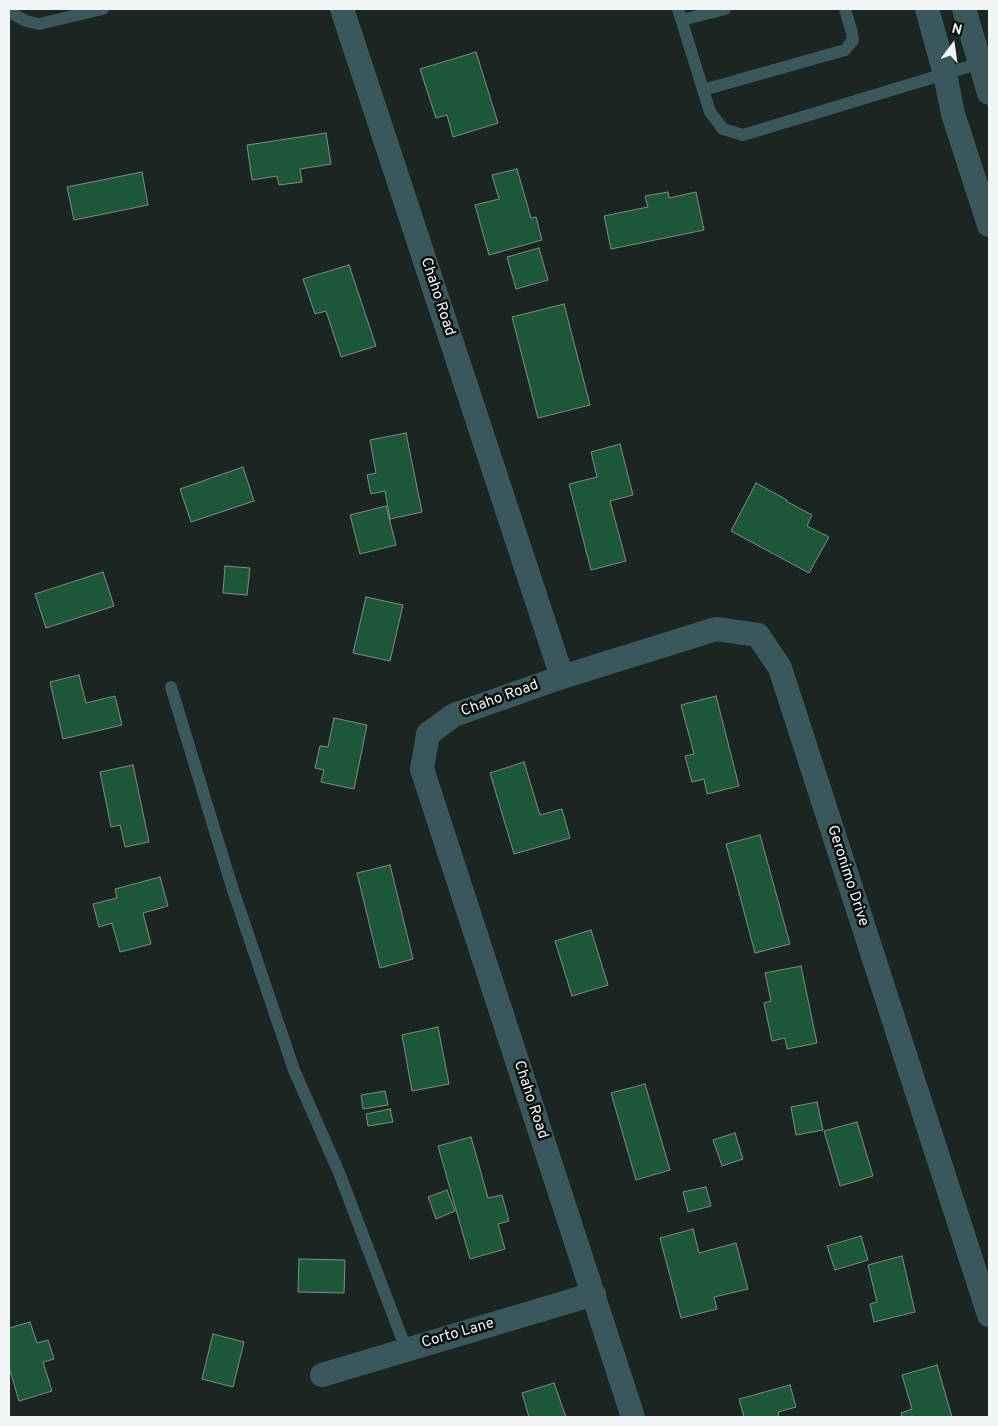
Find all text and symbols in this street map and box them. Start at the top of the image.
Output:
north arrow [928,20,978,70]
text: N [950,20,964,39]
street label: Chaho Road [416,256,458,338]
street label: Chaho Road [459,677,541,721]
street label: Geronimo Drive [822,823,872,929]
street label: Chaho Road [509,1059,551,1141]
street label: Corto Lane [420,1315,496,1353]

